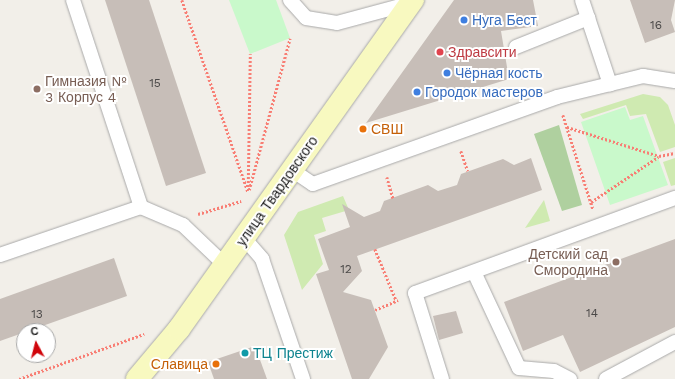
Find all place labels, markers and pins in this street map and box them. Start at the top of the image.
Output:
place label: Нуга Бест [472,12,537,28]
marker: Нуга Бест [459,15,469,25]
place label: Здравсити [448,44,517,60]
marker: Здравсити [435,47,445,57]
place label: Чёрная кость [455,65,543,81]
marker: Чёрная кость [442,68,452,78]
place label: Гимназия № 3 Корпус 4 [45,73,127,106]
marker: Гимназия № 3 Корпус 4 [32,84,42,94]
place label: Городок мастеров [425,84,543,100]
marker: Городок мастеров [412,87,422,97]
place label: СВШ [371,121,403,137]
marker: СВШ [358,124,368,134]
place label: Детский сад Смородина [528,246,608,278]
marker: Детский сад Смородина [611,257,621,267]
place label: ТЦ Престиж [253,345,333,361]
marker: ТЦ Престиж [240,348,250,358]
place label: Славица [151,356,208,372]
marker: Славица [211,359,221,369]

